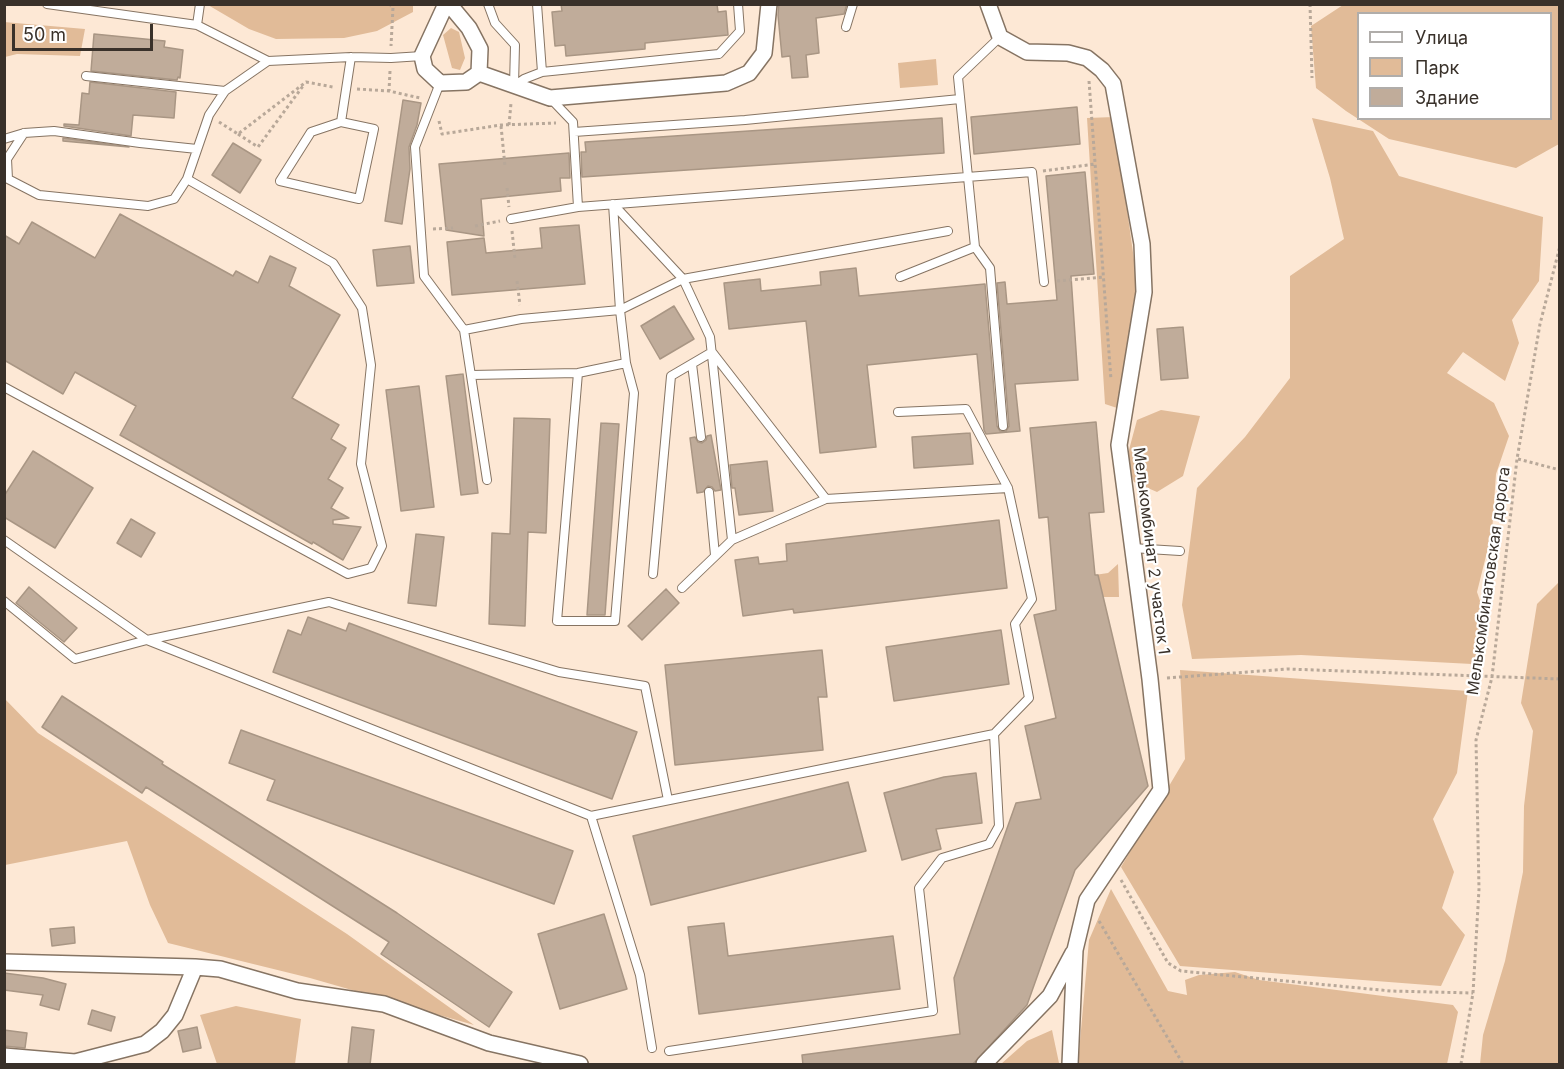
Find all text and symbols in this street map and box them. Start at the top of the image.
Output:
scale bar [15,12,156,50]
legend [1357,12,1552,120]
text: 50 m [23,24,66,45]
text: Улица [1415,27,1468,48]
text: Парк [1415,57,1459,78]
text: Здание [1415,87,1479,108]
street label: Мелькомбинат 2 участок 1 [1129,446,1173,656]
street label: Мелькомбинатовская дорога [1463,466,1515,696]

